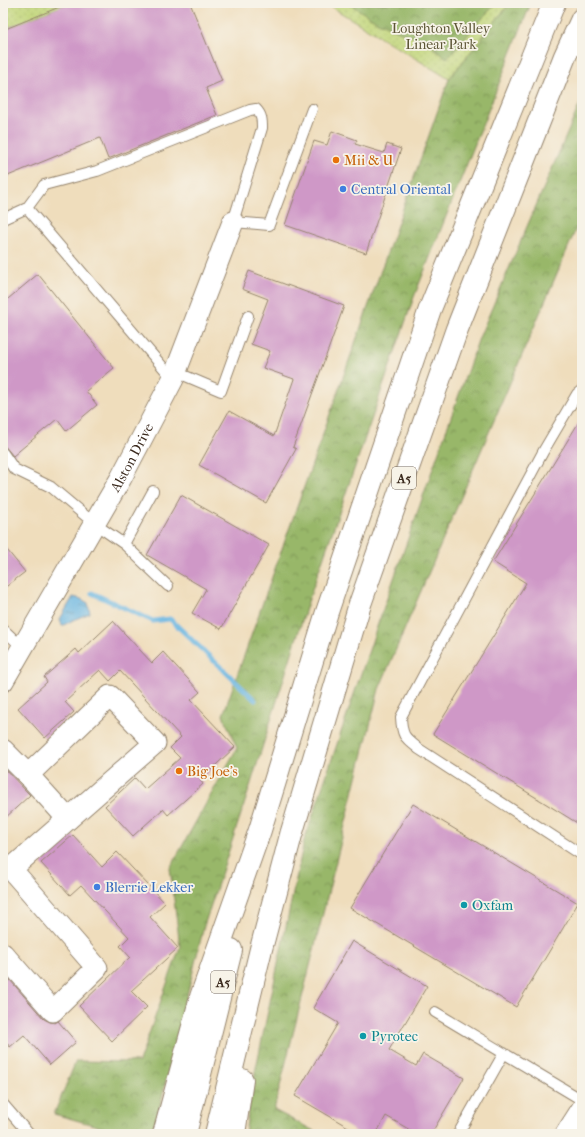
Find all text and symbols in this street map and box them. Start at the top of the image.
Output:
park label: Loughton Valley Linear Park [392,20,491,53]
place label: Mii & U [344,152,394,169]
marker: Mii & U [331,155,341,165]
place label: Central Oriental [351,181,451,198]
marker: Central Oriental [338,184,348,194]
street label: Alston Drive [106,420,157,496]
road number: A5 [392,467,416,489]
place label: Big Joe's [187,763,238,780]
marker: Big Joe's [174,766,184,776]
place label: Blerrie Lekker [105,879,193,896]
marker: Blerrie Lekker [92,882,102,892]
place label: Oxfam [472,897,513,914]
marker: Oxfam [459,900,469,910]
road number: A5 [211,971,235,993]
place label: Pyrotec [371,1028,418,1045]
marker: Pyrotec [358,1031,368,1041]

